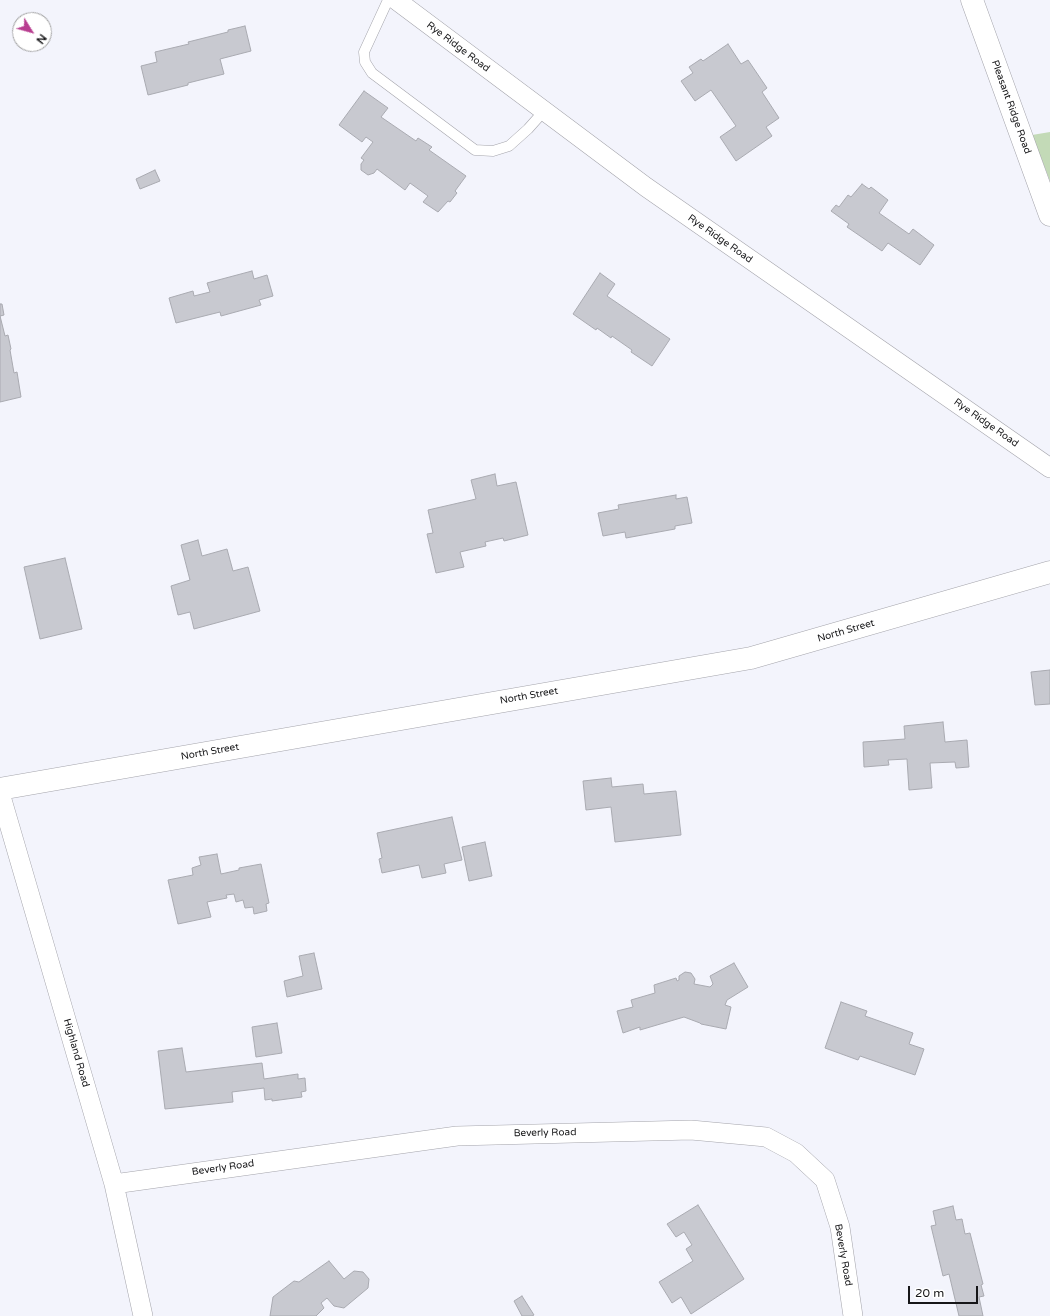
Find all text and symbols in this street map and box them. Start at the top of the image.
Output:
north arrow [12,12,52,52]
street label: Rye Ridge Road [424,19,492,75]
text: N [33,31,49,46]
street label: Pleasant Ridge Road [988,58,1034,156]
street label: Rye Ridge Road [685,212,755,266]
street label: Rye Ridge Road [951,396,1021,450]
street label: North Street [816,617,876,645]
street label: North Street [499,685,559,707]
street label: North Street [180,741,240,763]
street label: Highland Road [61,1017,91,1089]
street label: Beverly Road [514,1126,576,1140]
street label: Beverly Road [191,1158,255,1178]
street label: Beverly Road [832,1223,854,1287]
scale bar [910,1278,980,1304]
text: 20 m [915,1286,944,1300]

